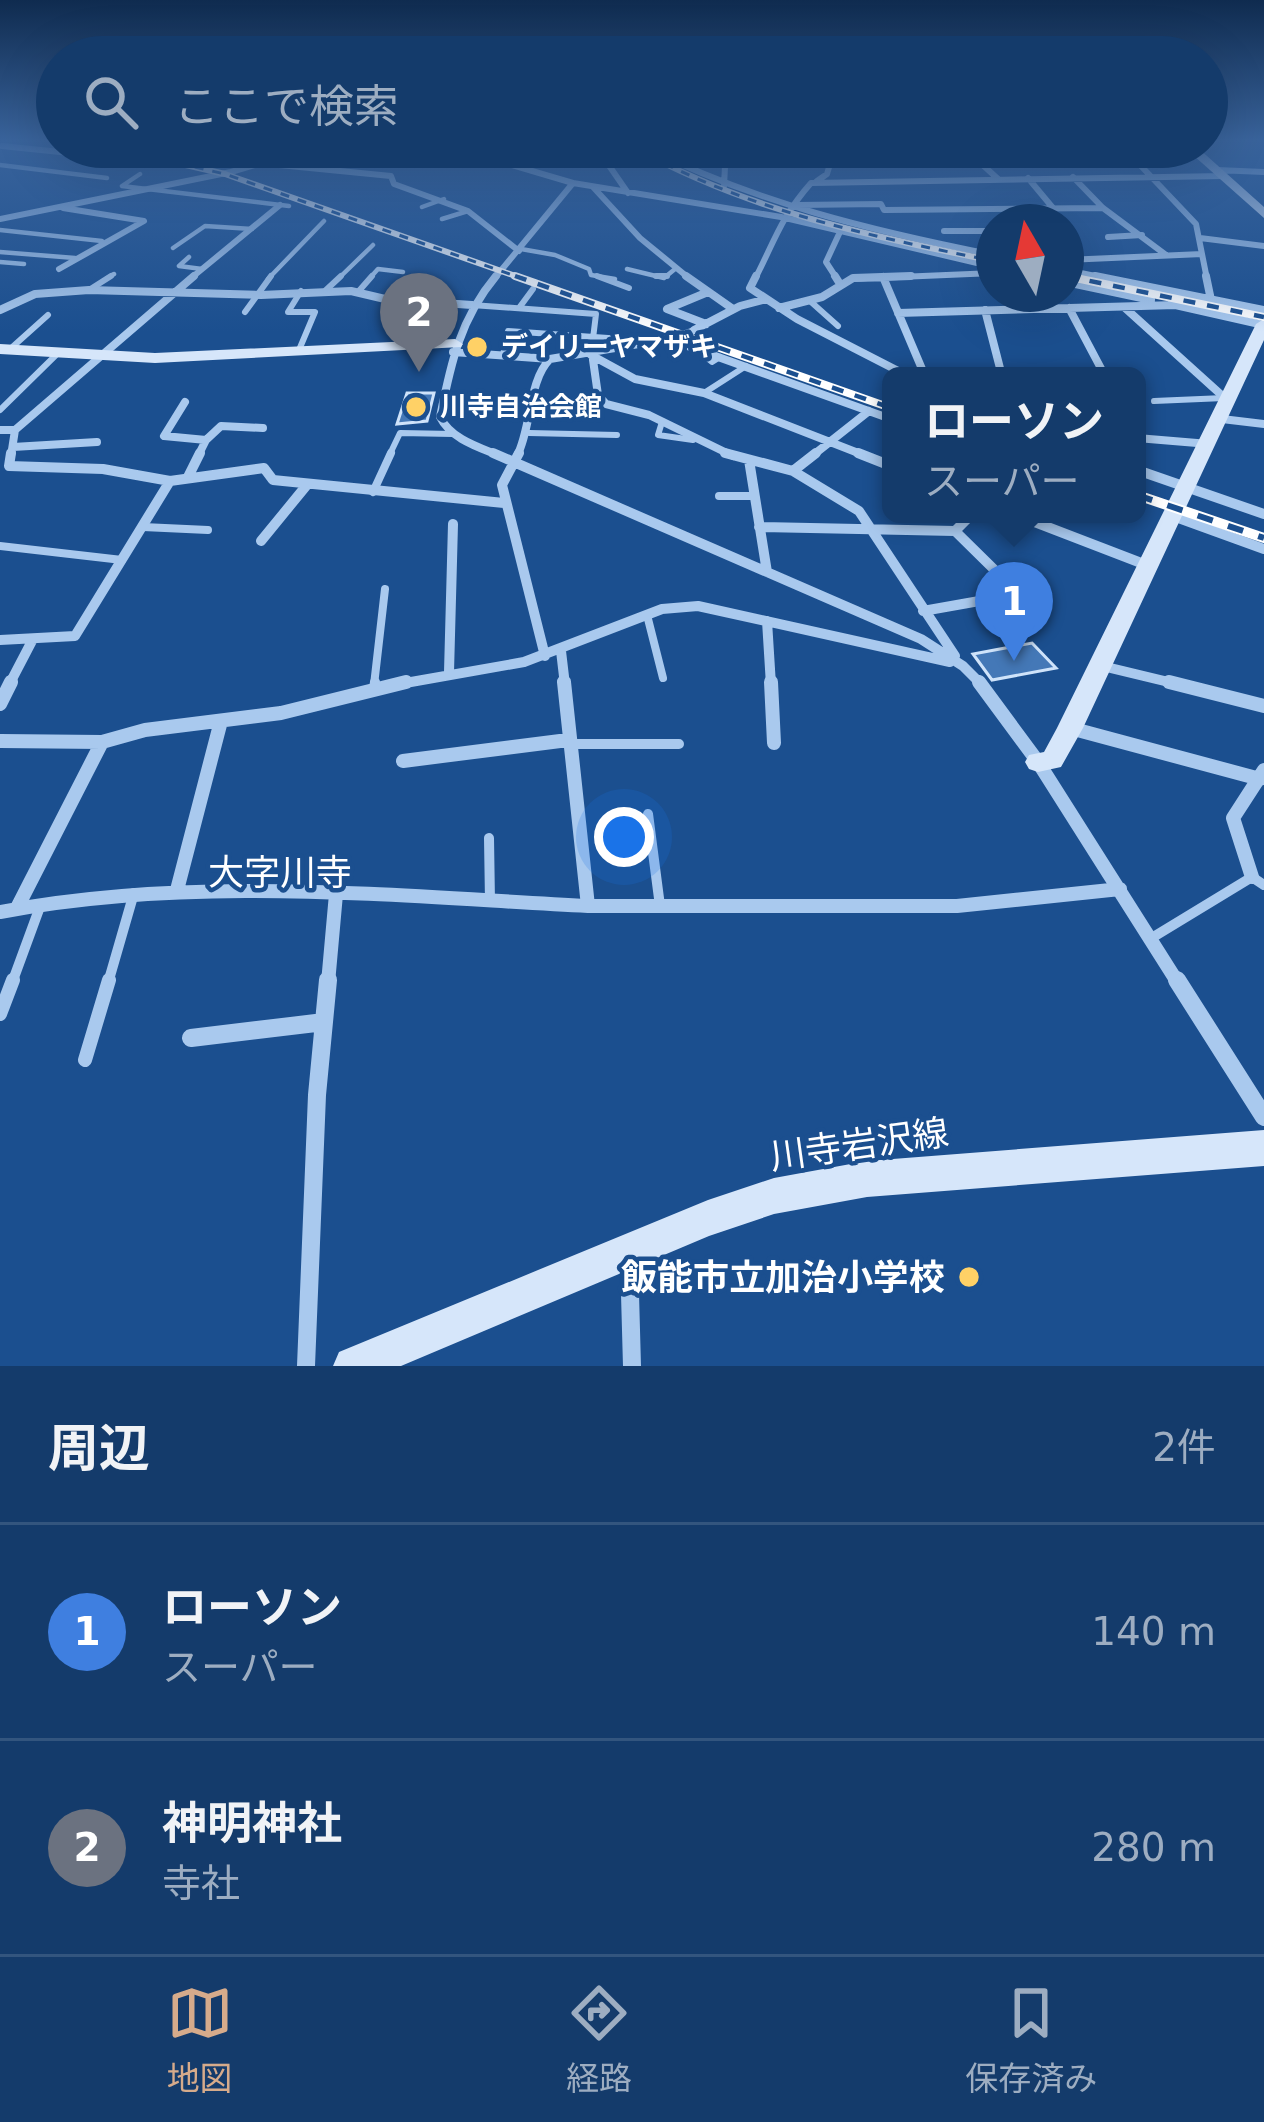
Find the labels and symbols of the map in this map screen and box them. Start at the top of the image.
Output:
north arrow [976,204,1084,312]
pin: 2 [380,273,458,372]
place label: デイリーヤマザキ [501,331,717,362]
marker: デイリーヤマザキ [464,334,490,360]
place label: 川寺自治会館 [440,391,602,422]
marker: 川寺自治会館 [403,394,429,420]
pin: 1 [975,562,1053,661]
your location [594,807,654,867]
district label: 大字川寺 [208,852,352,893]
street label: 川寺岩沢線 [767,1112,951,1177]
place label: 飯能市立加治小学校 [621,1257,945,1298]
marker: 飯能市立加治小学校 [956,1264,982,1290]

